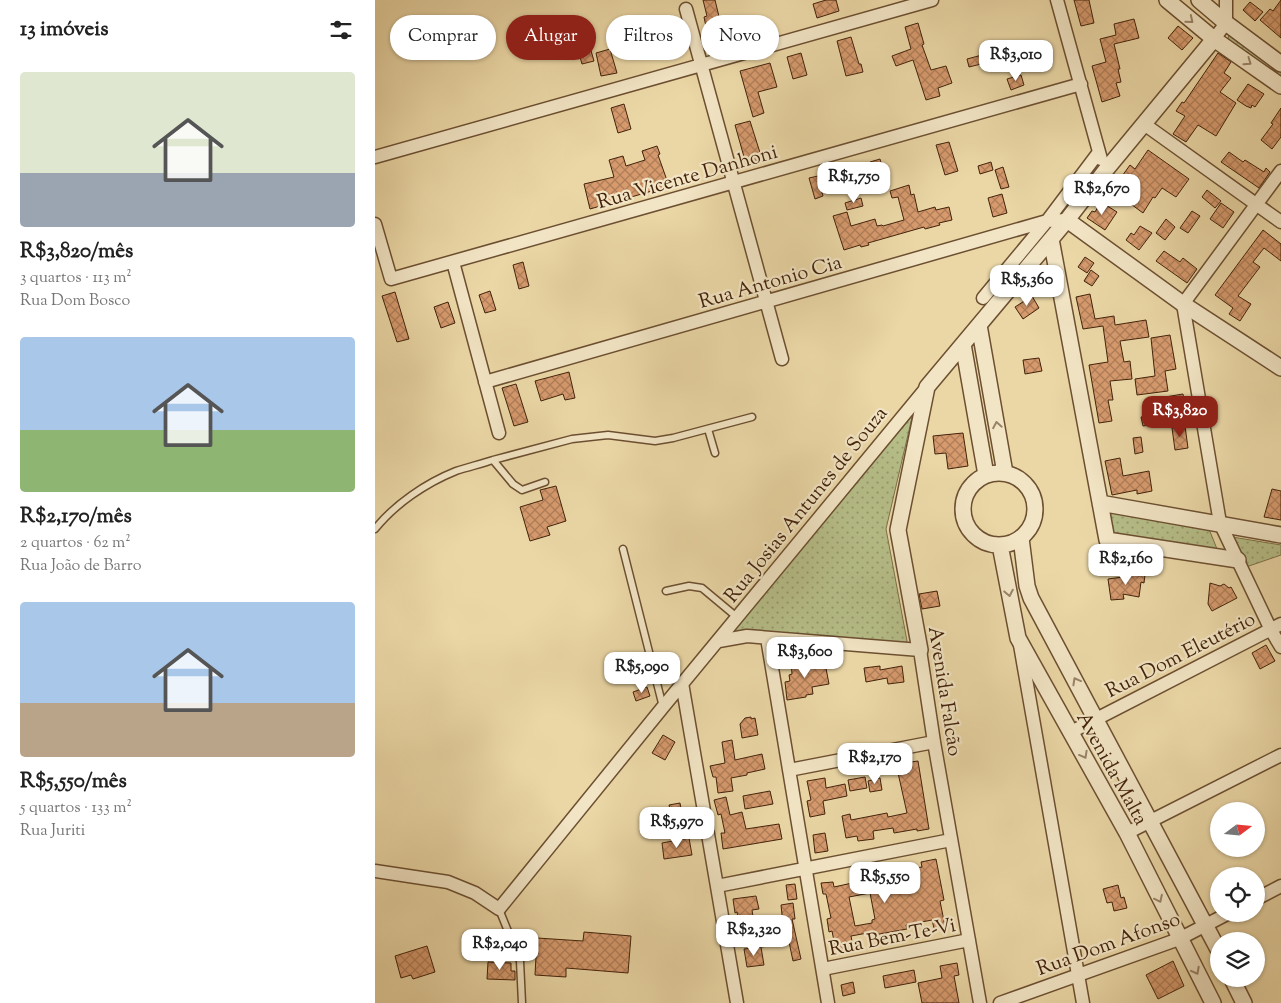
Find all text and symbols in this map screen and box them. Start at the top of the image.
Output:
one-way arrow [1184,14,1193,22]
text: 13 imóveis [20,15,108,45]
chip: Comprar [390,15,496,60]
chip: Alugar [506,15,596,60]
chip: Filtros [606,15,691,60]
chip: Novo [701,15,779,60]
icon: filters [327,16,355,44]
pin: R$3,010 [970,39,1062,82]
text: R$3,010 [990,44,1042,67]
one-way arrow [1242,56,1251,65]
icon: home [143,105,233,195]
street label: Rua Vicente Danhoni [594,139,782,218]
pin: R$1,750 [808,162,900,204]
text: R$1,750 [828,166,880,189]
pin: R$2,670 [1056,174,1148,216]
text: R$2,670 [1074,178,1130,201]
text: R$3,820/mês [20,237,133,267]
street label: Rua Antonio Cia [696,249,846,318]
pin: R$5,360 [981,264,1073,307]
text: 3 quartos · 113 m² [20,267,132,290]
text: R$5,360 [1001,269,1053,292]
text: Rua Dom Bosco [20,290,130,313]
icon: home [143,370,233,460]
pin: R$3,820 [1134,396,1226,438]
text: R$3,820 [1153,400,1207,423]
street label: Rua Josias Antunes de Souza [718,401,895,610]
one-way arrow [992,421,1002,430]
text: R$2,170/mês [20,502,132,532]
text: 2 quartos · 62 m² [20,532,131,555]
pin: R$2,160 [1080,544,1172,586]
text: R$2,160 [1099,548,1153,571]
text: Rua João de Barro [20,555,141,578]
one-way arrow [1004,588,1014,597]
street label: Rua Dom Eleutério [1101,606,1261,707]
street label: Avenida Falcão [919,625,968,758]
icon: home [143,635,233,725]
pin: R$3,600 [759,636,851,679]
text: R$3,600 [777,641,833,664]
pin: R$5,090 [596,652,688,694]
text: R$5,090 [615,656,669,679]
one-way arrow [1072,677,1082,686]
street label: Avenida Malta [1068,707,1154,831]
pin: R$2,170 [829,742,921,785]
text: R$2,170 [848,747,902,770]
one-way arrow [1078,749,1088,758]
text: R$5,550/mês [20,767,127,797]
text: 5 quartos · 133 m² [20,797,132,820]
north arrow [1210,802,1265,858]
map controls [1210,802,1265,987]
pin: R$5,970 [631,806,723,849]
text: R$5,970 [650,811,704,834]
text: Rua Juriti [20,820,85,843]
pin: R$5,550 [839,862,931,904]
text: R$5,550 [860,866,910,889]
button: locate [1210,867,1265,922]
one-way arrow [1153,894,1163,903]
street label: Rua Dom Afonso [1033,906,1185,985]
street label: Rua Bem-Te-Vi [827,912,959,965]
pin: R$2,320 [708,914,800,957]
text: R$2,320 [727,919,781,942]
pin: R$2,040 [454,928,546,971]
button: layers [1210,932,1265,987]
text: R$2,040 [472,933,528,956]
one-way arrow [1190,966,1200,975]

